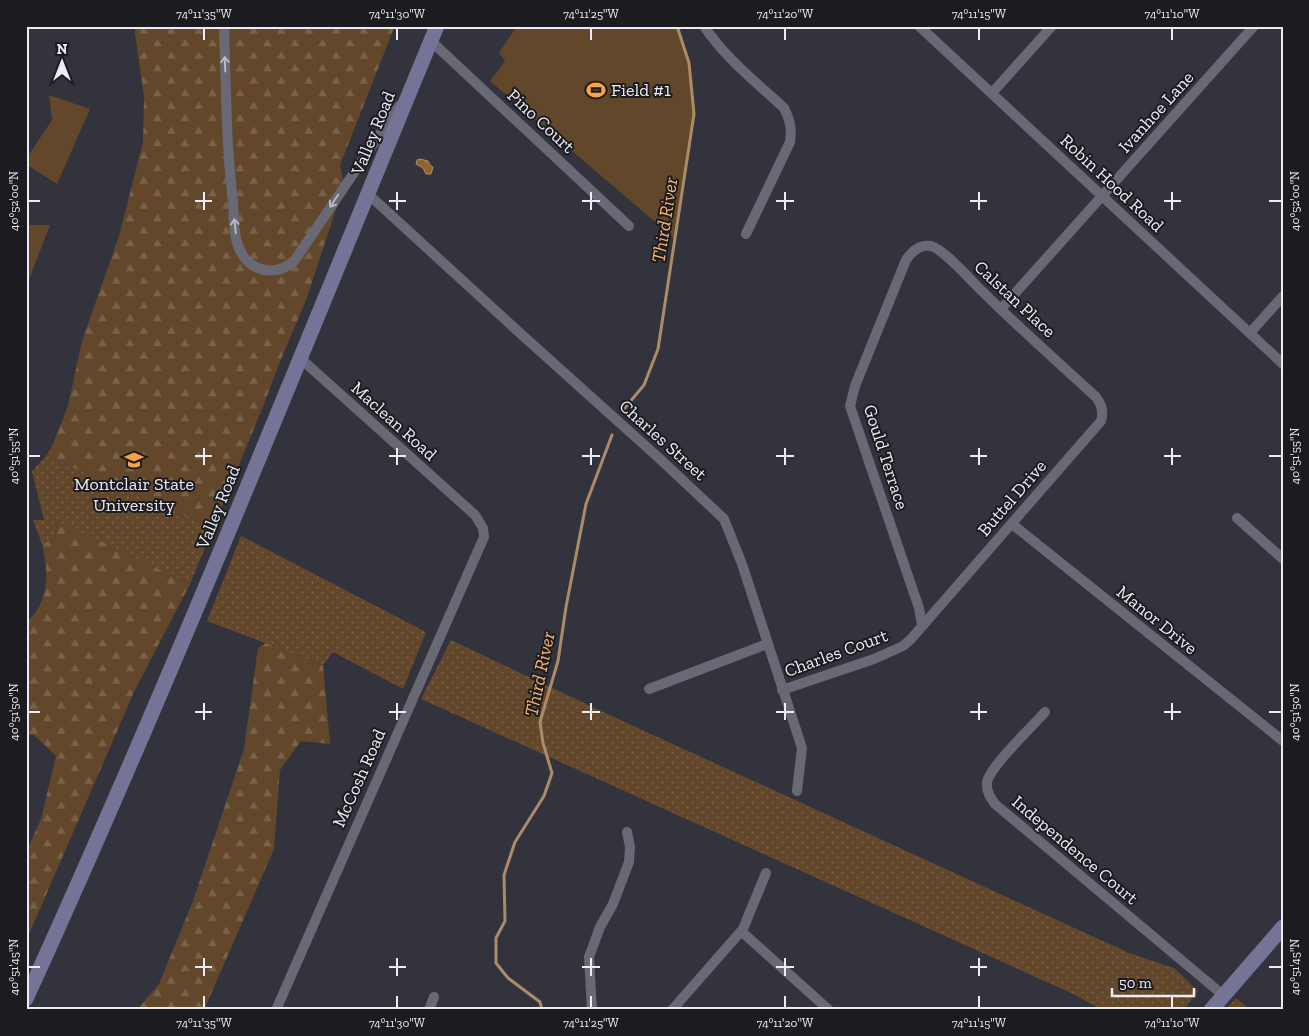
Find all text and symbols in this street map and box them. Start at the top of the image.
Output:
text: 74°11'35"W [176,7,232,21]
text: 74°11'30"W [369,7,426,21]
text: 74°11'25"W [563,7,620,21]
text: 74°11'20"W [757,7,814,21]
text: 74°11'15"W [952,7,1007,21]
text: 74°11'10"W [1145,7,1200,21]
north arrow [38,38,88,88]
text: N [57,41,68,58]
one-way arrow [221,56,230,72]
street label: Ivanhoe Lane [1114,67,1198,157]
sports icon: Field #1 [585,79,607,101]
place label: Field #1 [611,79,671,101]
street label: Pino Court [503,84,580,158]
street label: Valley Road [346,88,400,179]
street label: Robin Hood Road [1056,129,1168,237]
text: 40°52'00"N [7,171,21,231]
text: 40°52'00"N [1288,171,1302,231]
water label: Third River [646,175,683,264]
one-way arrow [329,194,339,208]
one-way arrow [230,218,240,234]
street label: Calstan Place [970,256,1060,342]
street label: Maclean Road [347,377,441,465]
street label: Charles Street [615,395,712,485]
street label: Gould Terrace [859,402,913,512]
text: 40°51'55"N [7,428,21,484]
text: 40°51'55"N [1288,428,1302,484]
school or university icon: Montclair State University [123,449,145,471]
street label: Buttel Drive [973,455,1051,541]
street label: Valley Road [191,462,245,553]
place label: Montclair State University [74,473,194,516]
street label: Manor Drive [1112,581,1202,659]
street label: Charles Court [781,624,891,682]
water label: Third River [519,629,560,719]
text: 40°51'50"N [7,683,21,741]
text: 40°51'50"N [1288,683,1302,741]
street label: McCosh Road [328,725,390,831]
street label: Independence Court [1007,791,1143,909]
text: 40°51'45"N [7,939,21,995]
text: 40°51'45"N [1288,939,1302,995]
scale bar [1112,966,1194,998]
text: 50 m [1119,974,1152,992]
text: 74°11'35"W [176,1016,232,1030]
text: 74°11'30"W [369,1016,426,1030]
text: 74°11'25"W [563,1016,620,1030]
text: 74°11'20"W [757,1016,814,1030]
text: 74°11'15"W [952,1016,1007,1030]
text: 74°11'10"W [1145,1016,1200,1030]

